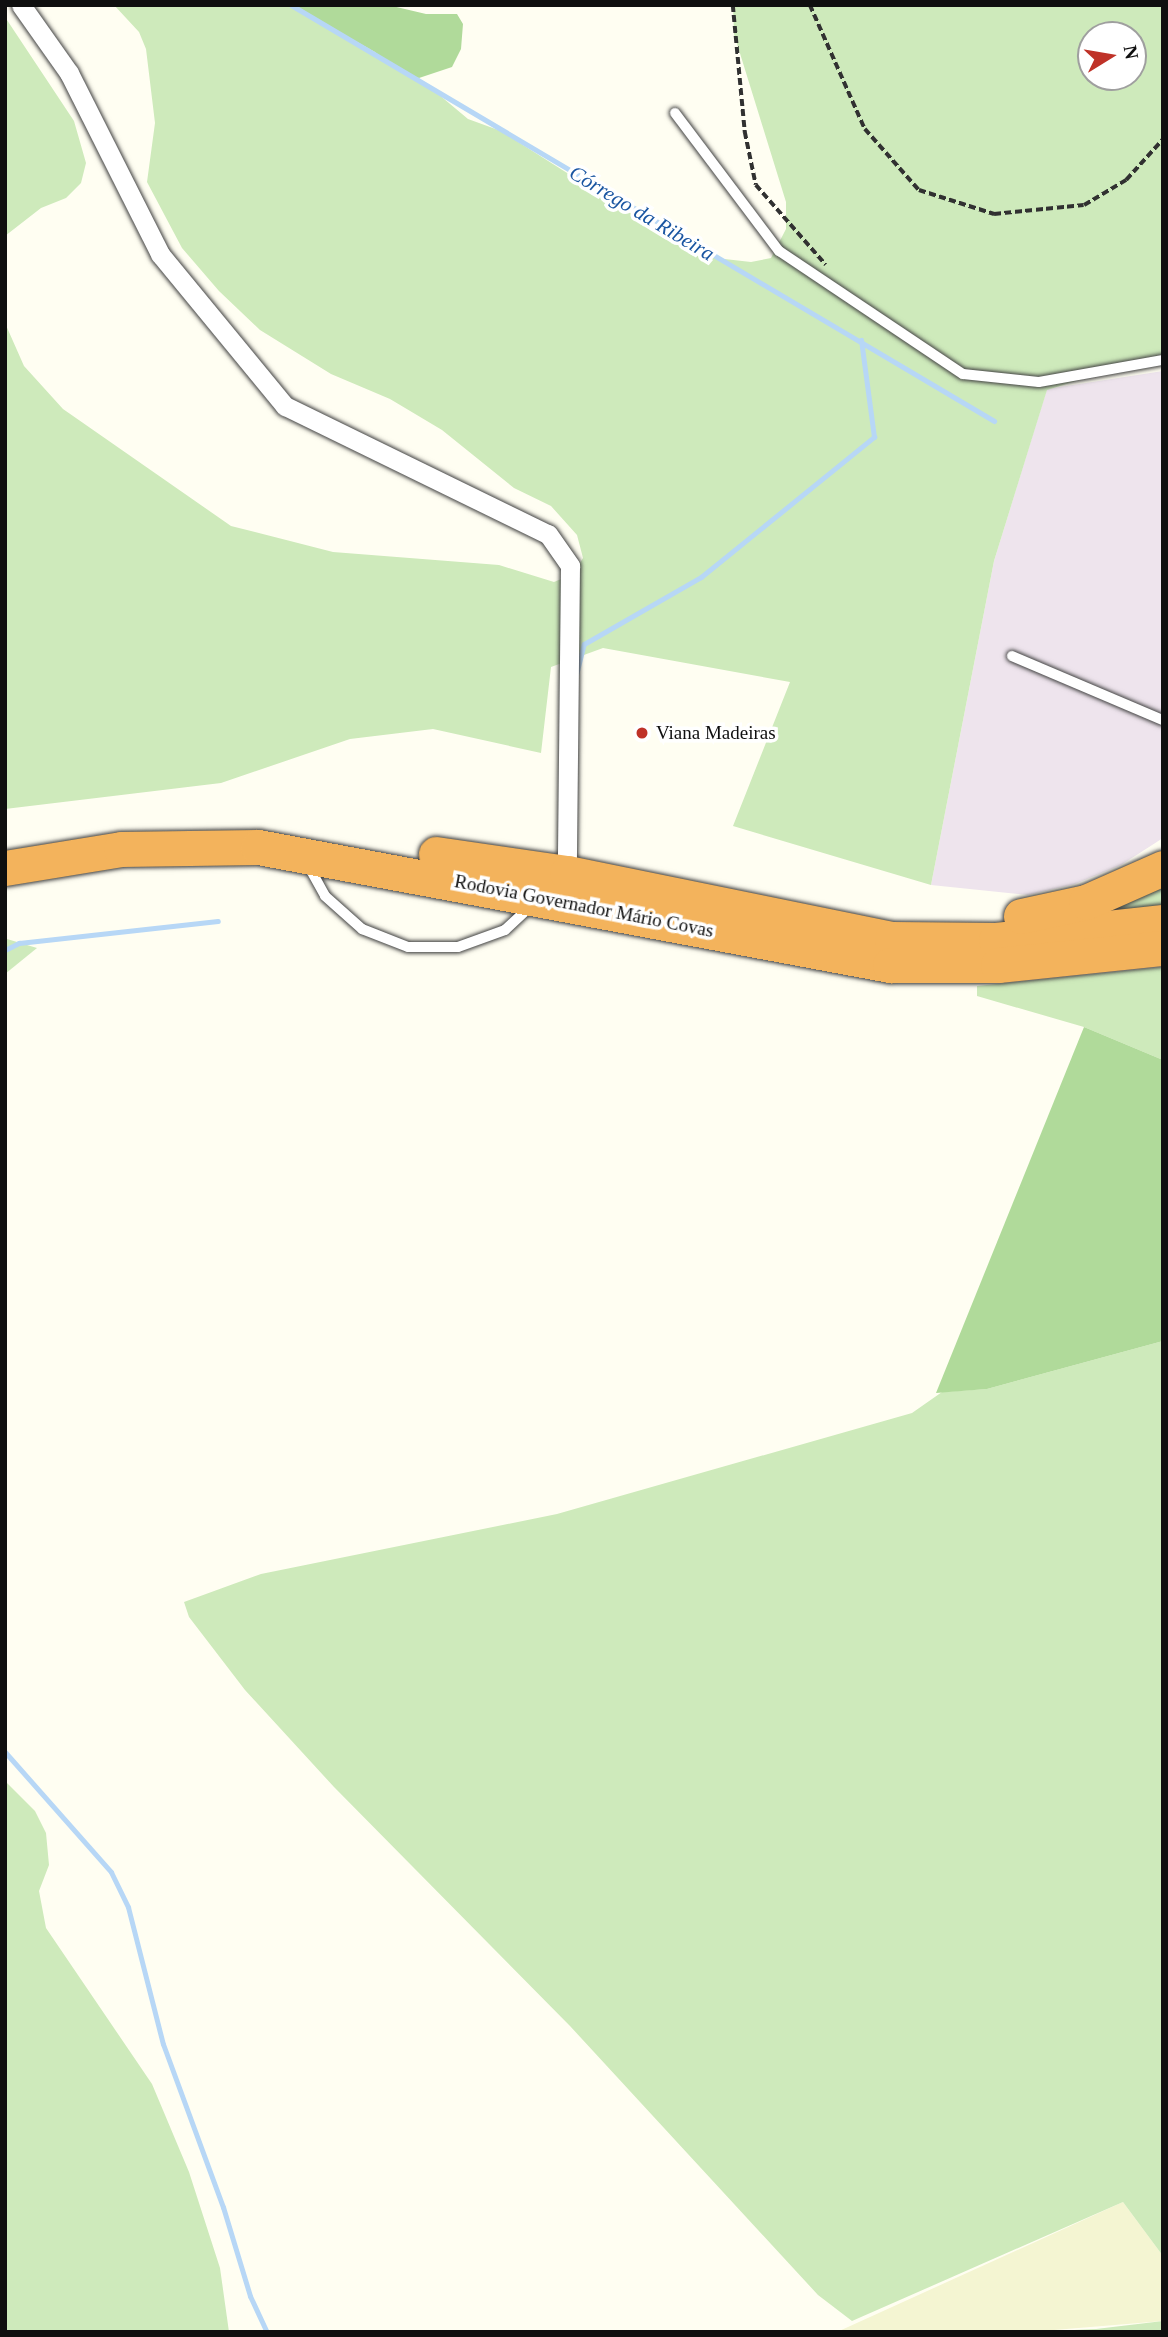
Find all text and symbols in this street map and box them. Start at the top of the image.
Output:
north arrow [1077,21,1147,91]
text: N [1120,44,1143,61]
water label: Córrego da Ribeira [565,160,719,266]
place label: Viana Madeiras [656,722,776,744]
marker: Viana Madeiras [634,725,650,741]
street label: Rodovia Governador Mário Covas [453,870,715,942]

